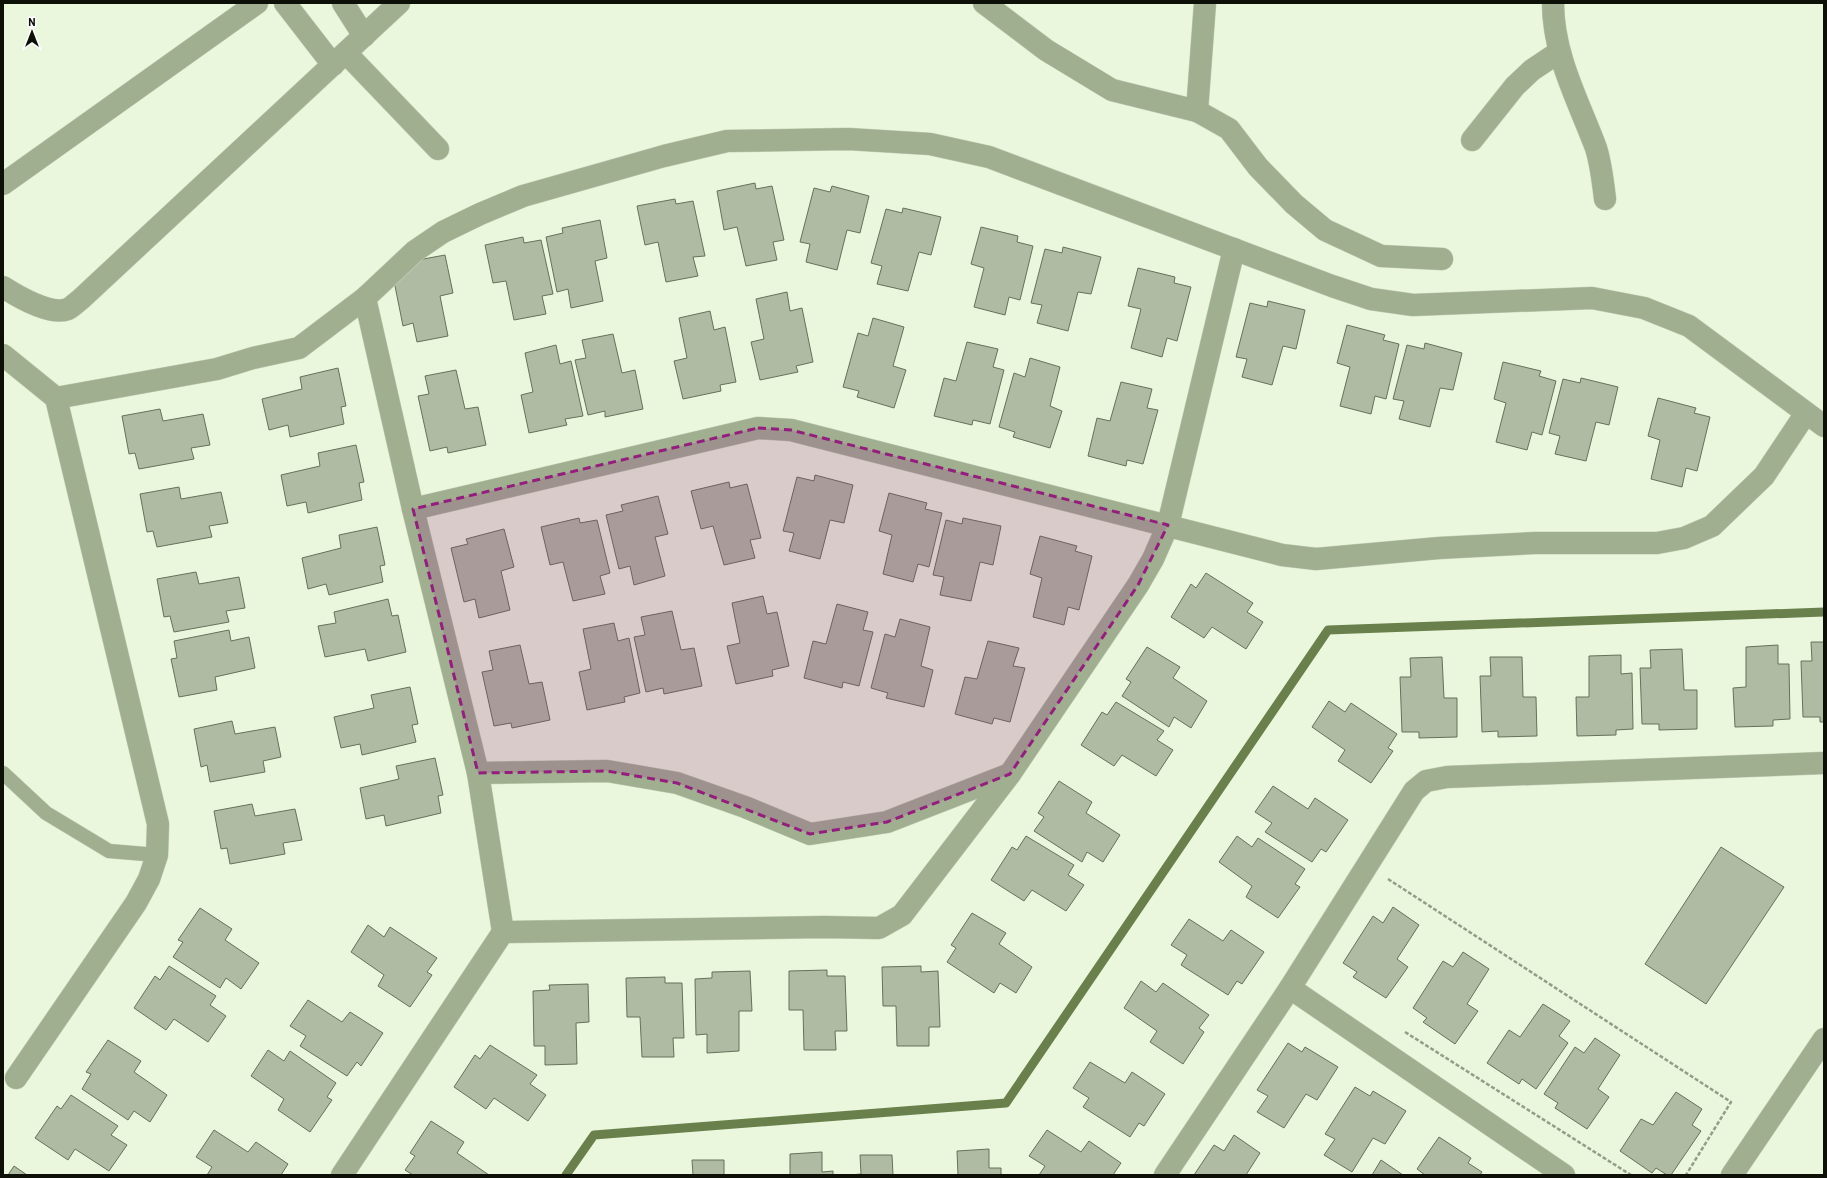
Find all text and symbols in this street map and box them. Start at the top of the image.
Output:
north arrow [12,12,52,52]
text: N [28,15,36,28]

